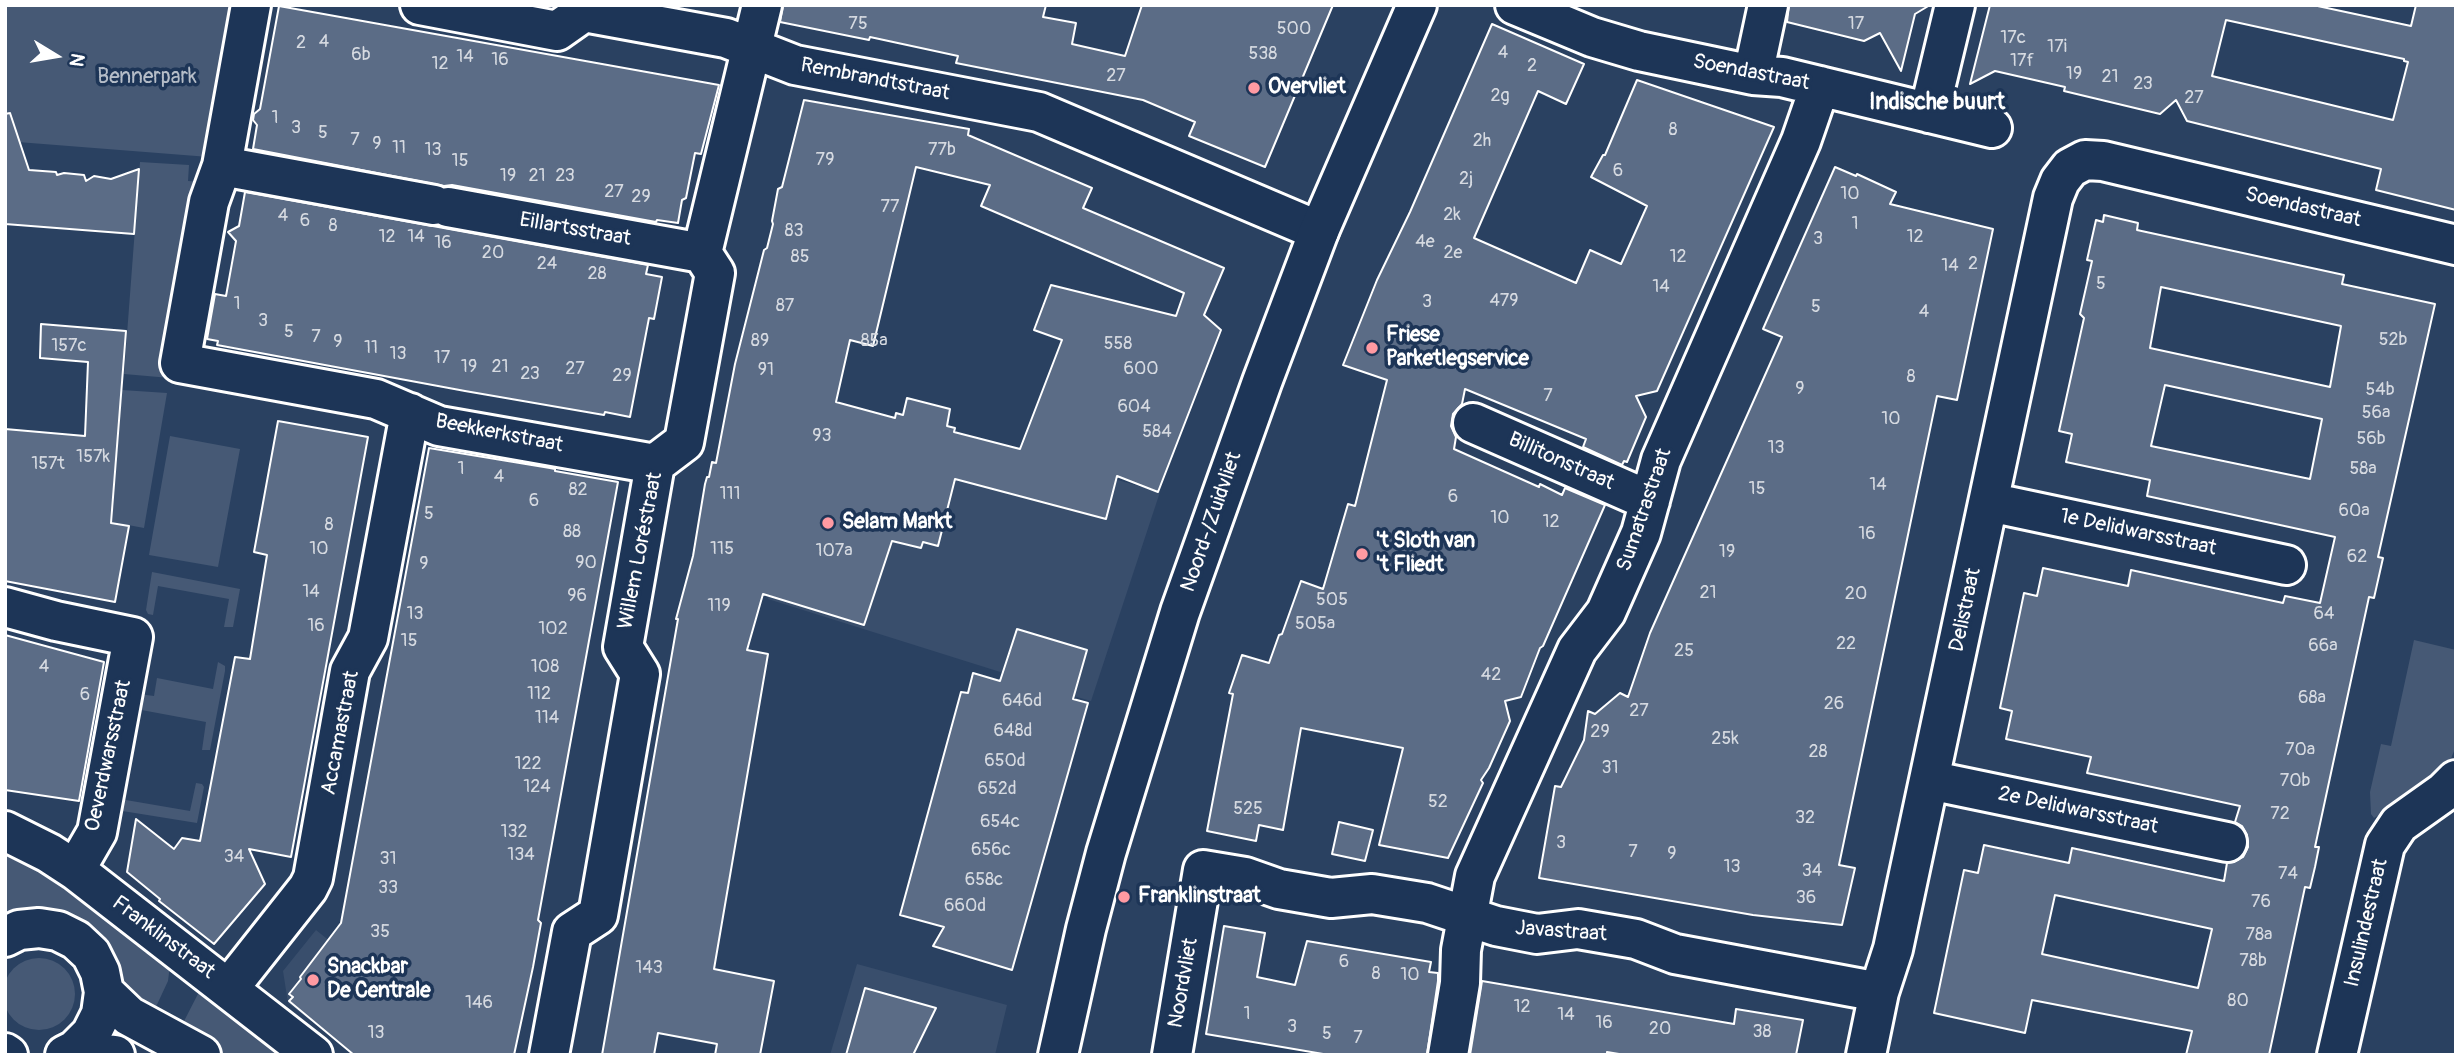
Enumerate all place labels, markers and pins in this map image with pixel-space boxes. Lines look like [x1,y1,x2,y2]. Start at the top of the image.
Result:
place label: Overvliet [1268,75,1346,101]
marker: Overvliet [1246,80,1262,96]
place label: Friese Parketlegservice [1386,323,1529,373]
marker: Friese Parketlegservice [1364,340,1380,356]
place label: Selam Markt [842,510,952,536]
marker: Selam Markt [820,515,836,531]
place label: 't Sloth van 't Fliedt [1376,529,1475,579]
marker: 't Sloth van 't Fliedt [1354,546,1370,562]
place label: Franklinstraat [1138,884,1261,910]
marker: Franklinstraat [1116,889,1132,905]
place label: Snackbar De Centrale [327,955,431,1005]
marker: Snackbar De Centrale [305,972,321,988]

